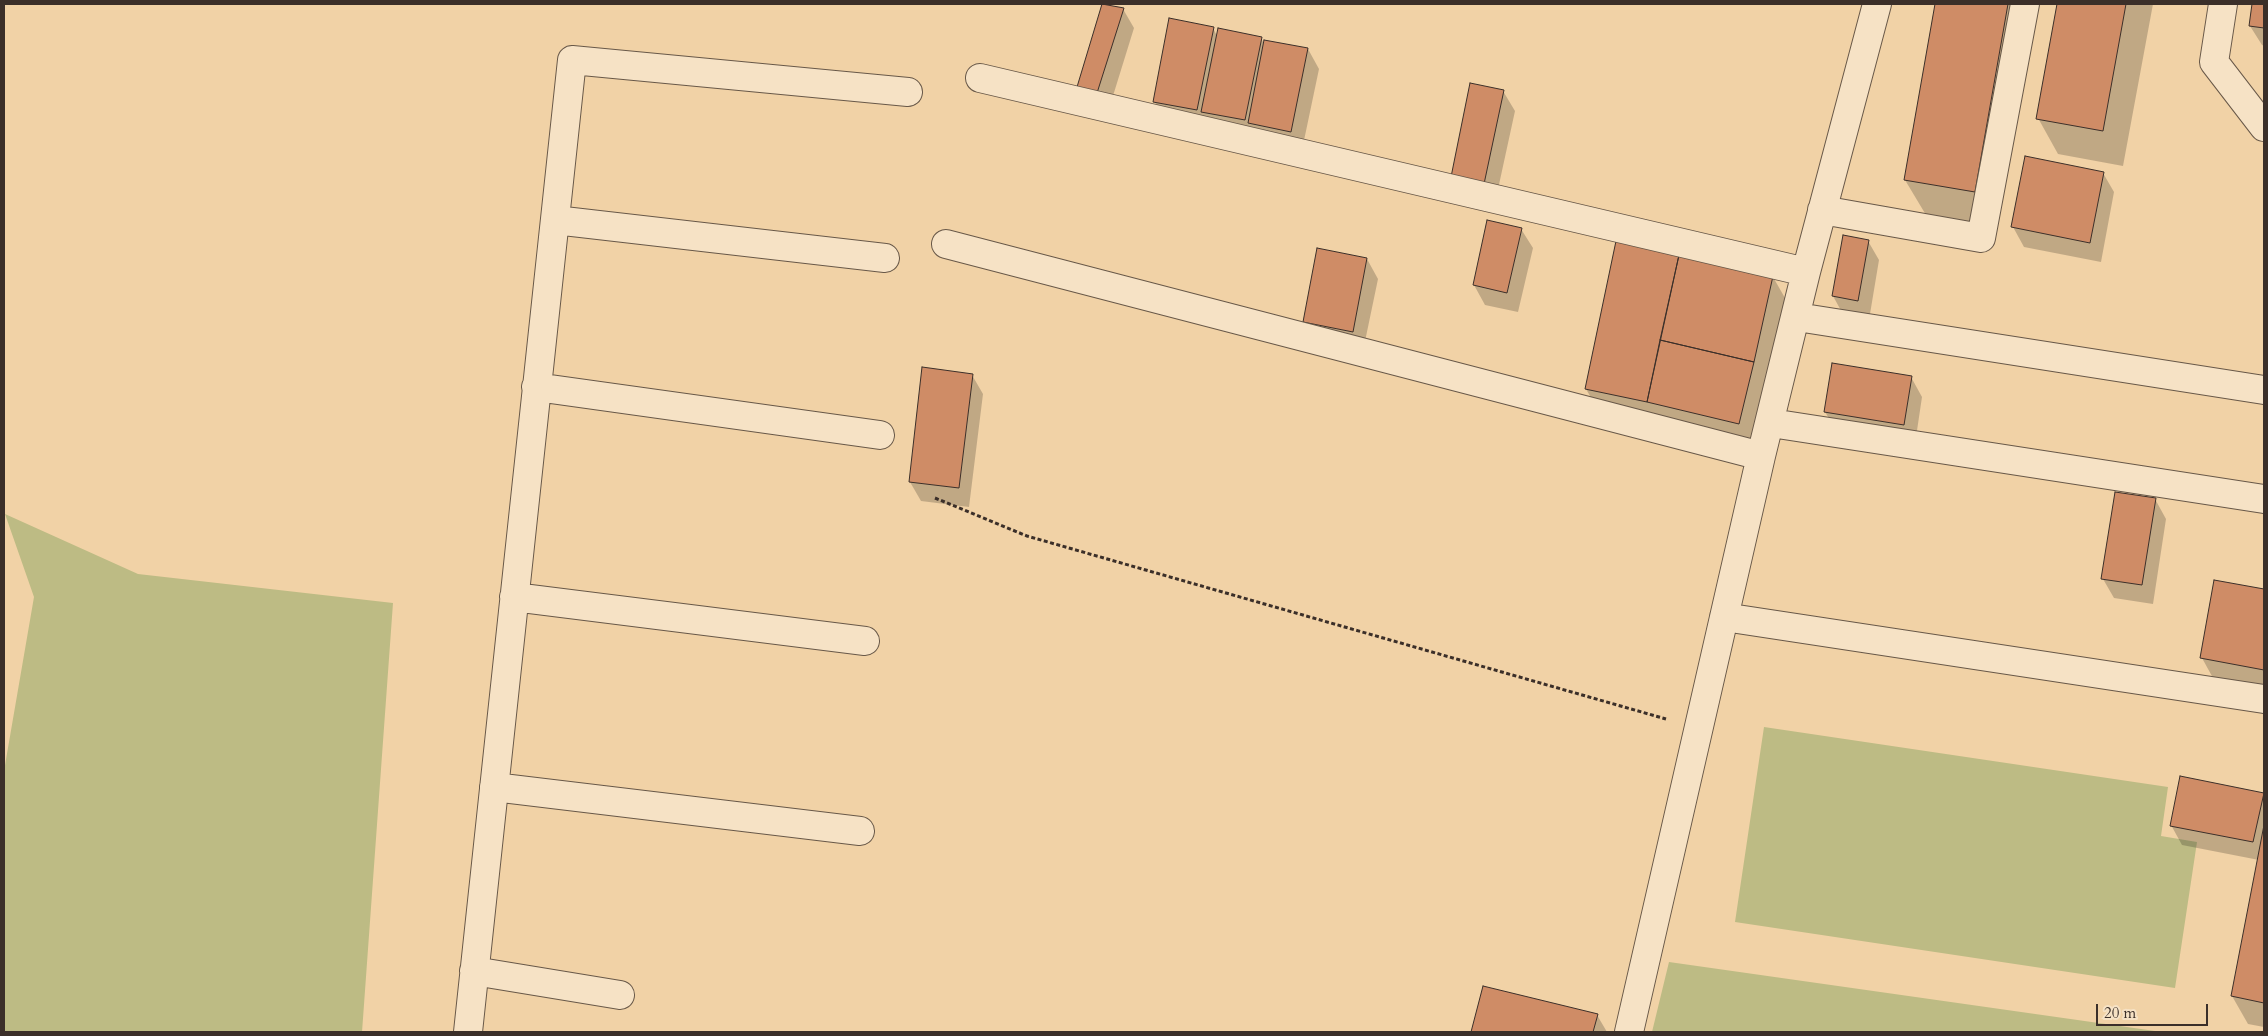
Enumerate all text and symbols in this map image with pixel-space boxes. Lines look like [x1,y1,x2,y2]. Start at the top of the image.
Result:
scale bar [2098,994,2210,1026]
text: 20 m [2104,1003,2136,1023]

